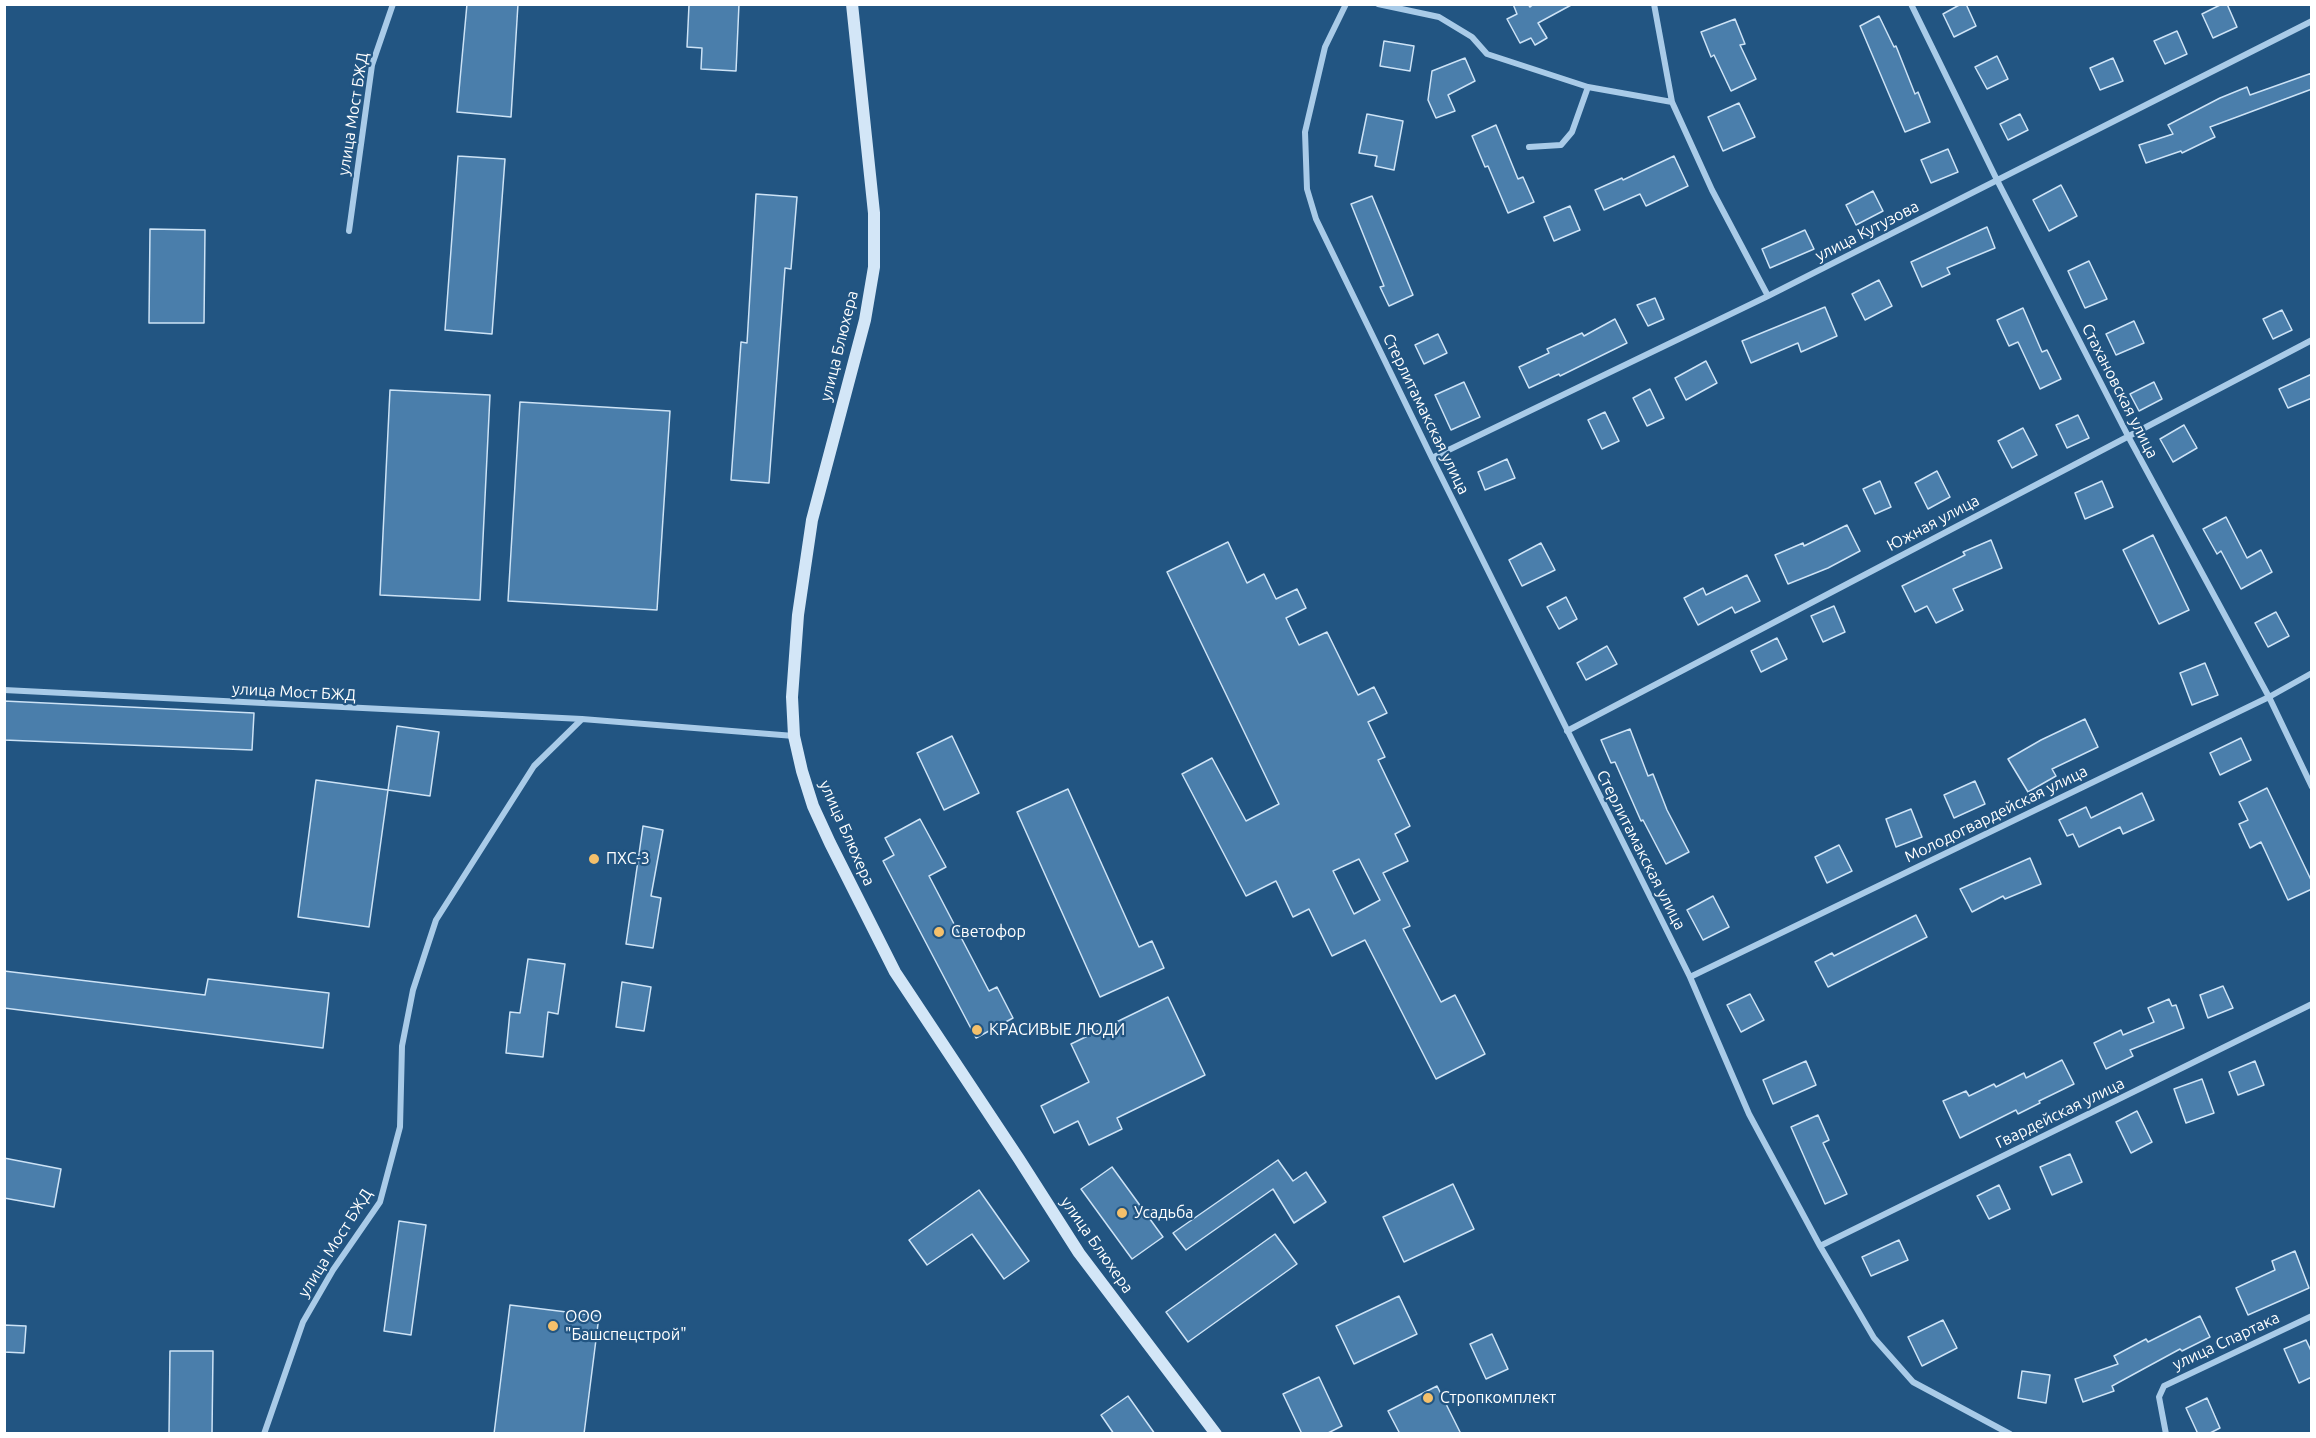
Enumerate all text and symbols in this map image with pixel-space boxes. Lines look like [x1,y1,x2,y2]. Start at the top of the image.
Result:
street label: улица Мост БЖД [334,51,372,177]
street label: улица Кутузова [1812,197,1922,265]
street label: улица Блюхера [816,289,862,403]
street label: Стахановская улица [2078,320,2162,462]
street label: Стерлитамакская улица [1379,330,1473,498]
street label: Южная улица [1884,491,1982,555]
street label: улица Мост БЖД [232,679,356,705]
street label: Молодогвардейская улица [1901,761,2091,867]
street label: Стерлитамакская улица [1592,767,1690,933]
street label: улица Блюхера [815,777,879,889]
place label: ПХС-3 [606,849,650,869]
marker: ПХС-3 [587,852,601,866]
place label: Светофор [951,922,1026,942]
marker: Светофор [932,925,946,939]
place label: КРАСИВЫЕ ЛЮДИ [989,1020,1125,1040]
marker: КРАСИВЫЕ ЛЮДИ [970,1023,984,1037]
street label: Гвардейская улица [1993,1074,2127,1152]
street label: улица Мост БЖД [294,1185,376,1301]
street label: улица Блюхера [1057,1193,1137,1297]
place label: Усадьба [1134,1203,1193,1223]
marker: Усадьба [1115,1206,1129,1220]
place label: ООО "Башспецстрой" [565,1307,687,1345]
street label: улица Спартака [2169,1308,2283,1374]
marker: ООО "Башспецстрой" [546,1319,560,1333]
place label: Стропкомплект [1440,1388,1556,1408]
marker: Стропкомплект [1421,1391,1435,1405]

